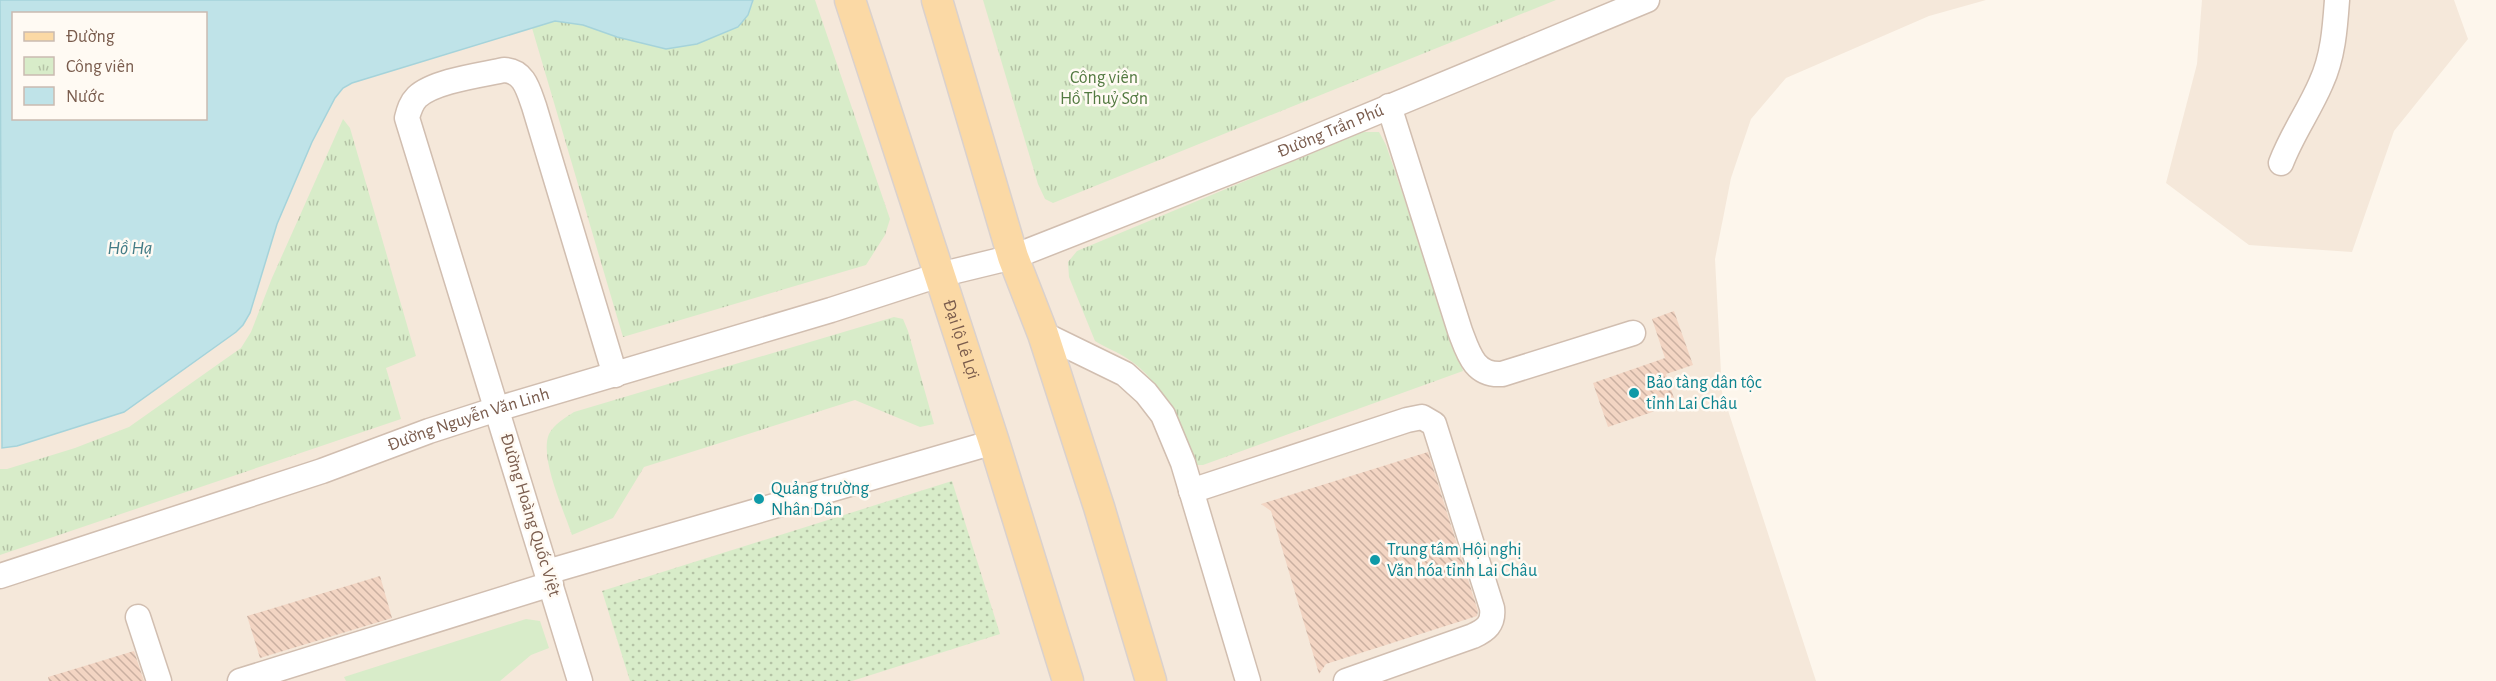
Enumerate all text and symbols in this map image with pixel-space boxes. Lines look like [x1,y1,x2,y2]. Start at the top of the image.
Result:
legend [12,12,207,120]
text: Đường [66,28,115,46]
text: Công viên [66,58,134,76]
park label: Công viên Hồ Thuỷ Sơn [1060,69,1148,108]
text: Nước [66,88,104,106]
street label: Đường Trần Phú [1275,101,1386,161]
water label: Hồ Hạ [107,238,153,258]
street label: Đại lộ Lê Lợi [939,297,982,382]
place label: Bảo tàng dân tộc tỉnh Lai Châu [1646,374,1762,413]
street label: Đường Nguyễn Văn Linh [385,385,552,455]
marker: Bảo tàng dân tộc tỉnh Lai Châu [1627,386,1641,400]
street label: Đường Hoàng Quốc Việt [497,431,564,599]
place label: Quảng trường Nhân Dân [771,480,869,519]
marker: Quảng trường Nhân Dân [752,492,766,506]
place label: Trung tâm Hội nghị Văn hóa tỉnh Lai Châu [1387,541,1537,580]
marker: Trung tâm Hội nghị Văn hóa tỉnh Lai Châu [1368,553,1382,567]

